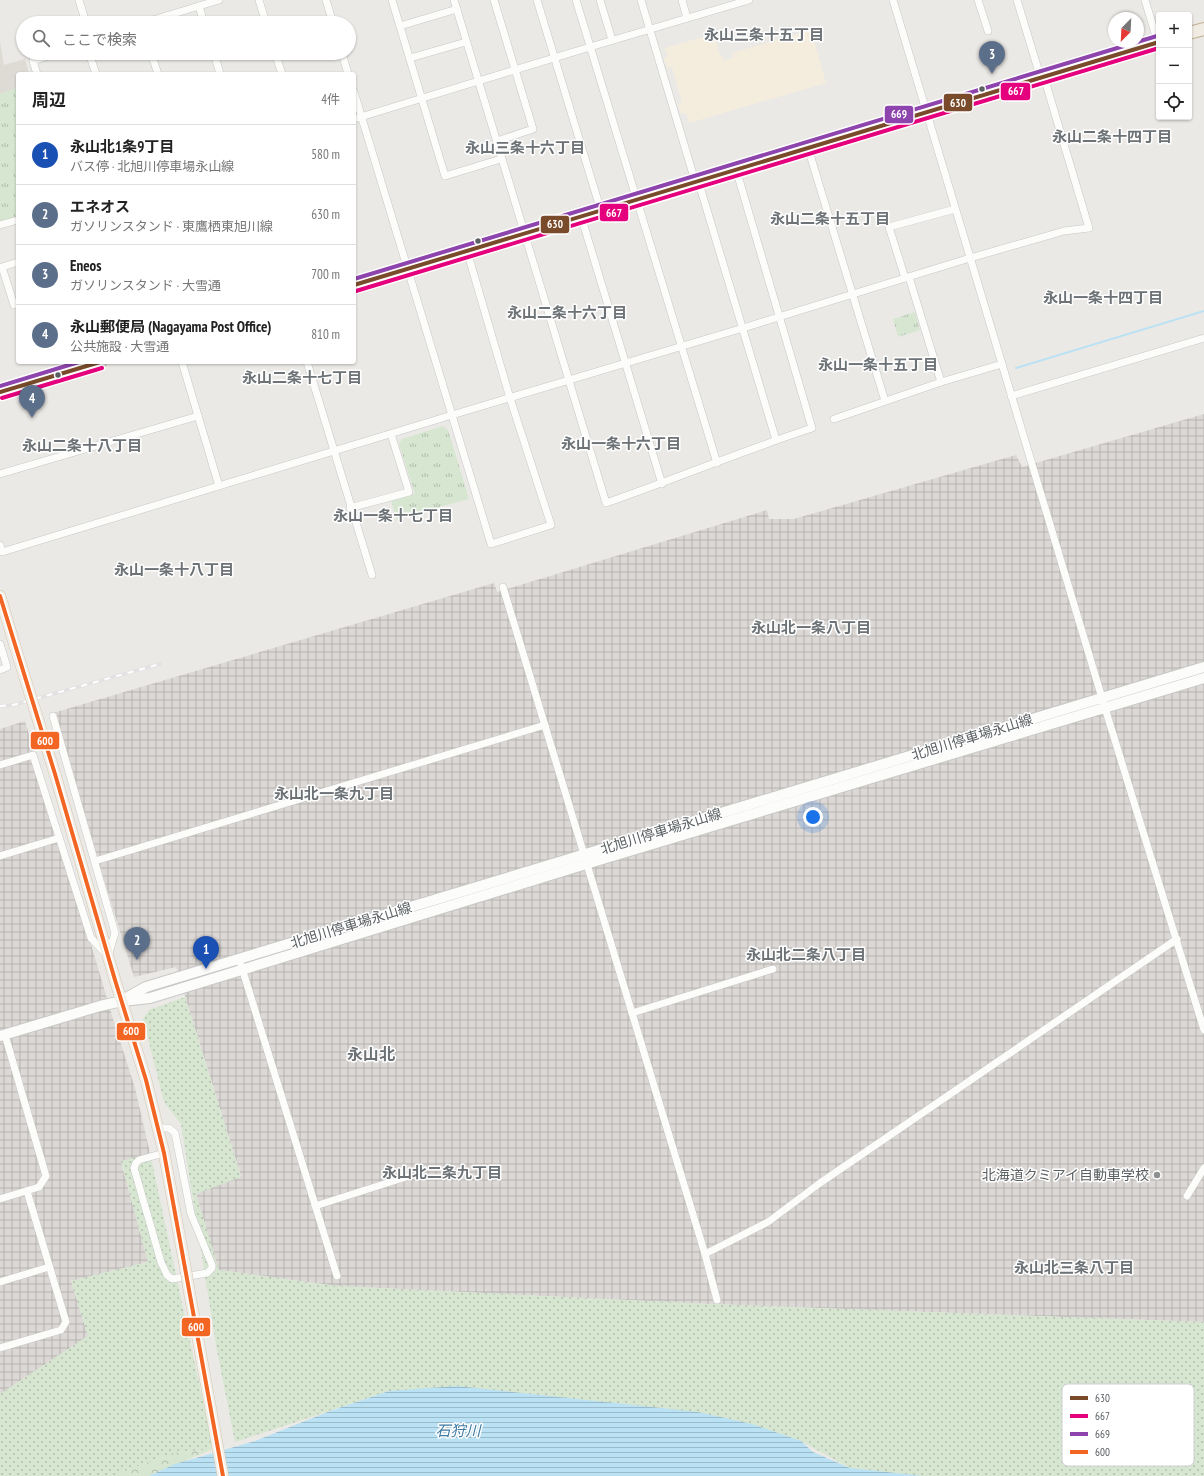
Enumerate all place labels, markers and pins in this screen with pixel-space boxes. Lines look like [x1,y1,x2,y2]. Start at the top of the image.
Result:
pin: 3 [979,41,1005,74]
unlabelled marker [977,84,987,94]
unlabelled marker [473,236,483,246]
unlabelled marker [53,370,63,380]
pin: 4 [19,385,45,418]
pin: 2 [124,927,150,960]
pin: 1 [193,936,219,969]
place label: 北海道クミアイ自動車学校 [982,1166,1149,1184]
marker: 北海道クミアイ自動車学校 [1152,1170,1162,1180]

